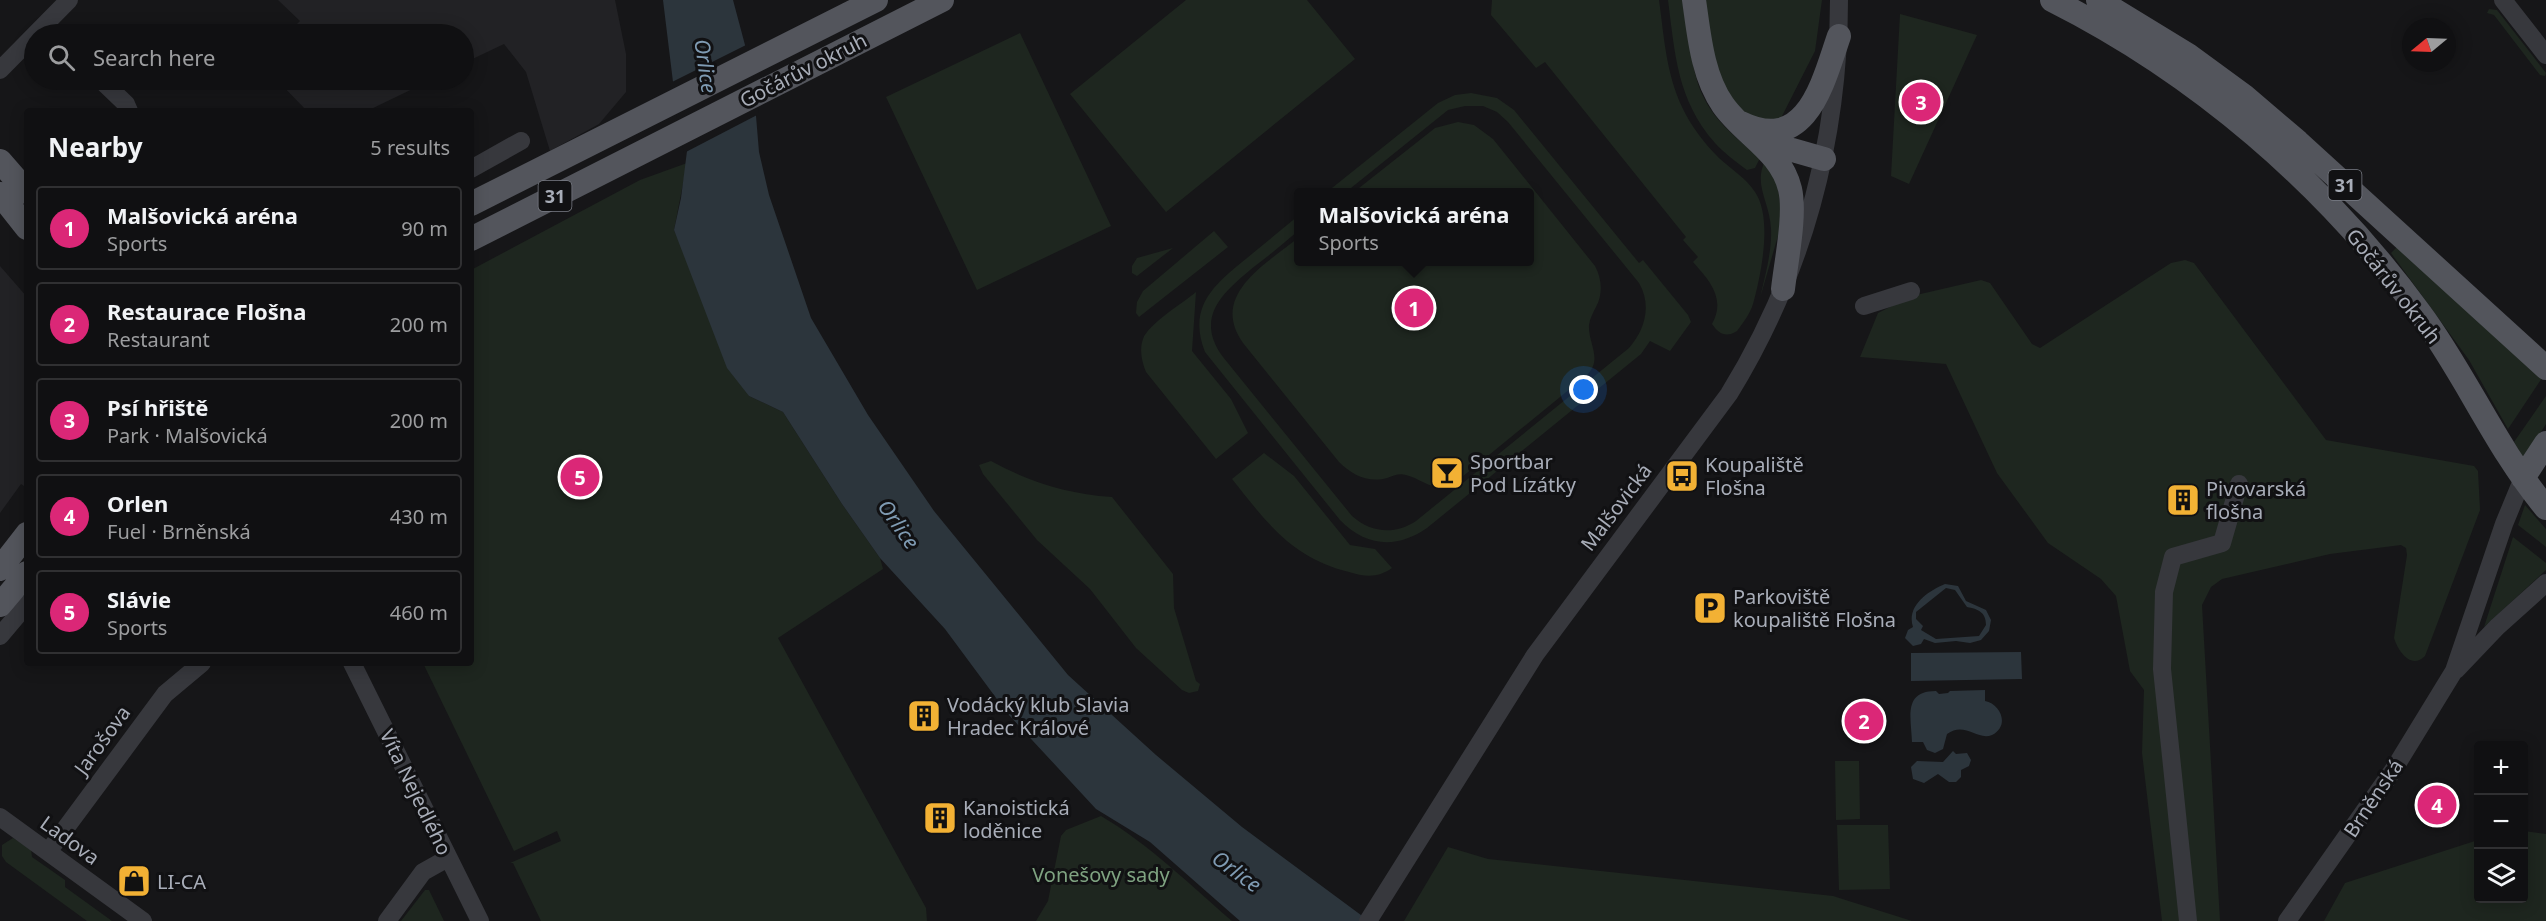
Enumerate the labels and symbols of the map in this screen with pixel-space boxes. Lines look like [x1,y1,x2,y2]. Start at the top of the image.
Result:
north arrow [2402,18,2456,72]
street label: Gočárův okruh [735,26,871,114]
water label: Orlice [688,37,724,95]
pin: 3 [1902,80,1940,124]
road number: 31 [2328,170,2362,200]
road number: 31 [538,181,572,211]
street label: Gočárův okruh [2341,223,2447,349]
pin: 1 [1394,286,1434,330]
your location [1569,375,1598,404]
place label: Sportbar Pod Lízátky [1470,448,1577,498]
place label: Koupaliště Flošna [1705,451,1804,501]
pin: 5 [560,454,600,500]
bar icon: Sportbar Pod Lízátky [1429,455,1465,491]
street label: Malšovická [1574,458,1658,556]
bus stop icon: Koupaliště Flošna [1664,458,1700,494]
place label: Pivovarská flošna [2206,475,2306,525]
building icon: Pivovarská flošna [2165,482,2201,518]
water label: Orlice [872,494,926,554]
place label: Parkoviště koupaliště Flošna [1733,583,1896,633]
parking icon: Parkoviště koupaliště Flošna [1692,590,1728,626]
place label: Vodácký klub Slavia Hradec Králové [947,691,1130,741]
building icon: Vodácký klub Slavia Hradec Králové [906,698,942,734]
pin: 2 [1844,698,1884,744]
street label: Jarošova [67,700,136,782]
street label: Víta Nejedlého [374,725,458,859]
street label: Brněnská [2337,754,2409,842]
pin: 4 [2418,782,2456,828]
place label: Kanoistická loděnice [963,794,1070,844]
building icon: Kanoistická loděnice [922,800,958,836]
street label: Ladova [35,809,105,871]
water label: Orlice [1207,844,1267,898]
park label: Vonešovy sady [1032,861,1171,888]
shop icon: LI-CA [116,863,152,899]
place label: LI-CA [157,868,206,895]

